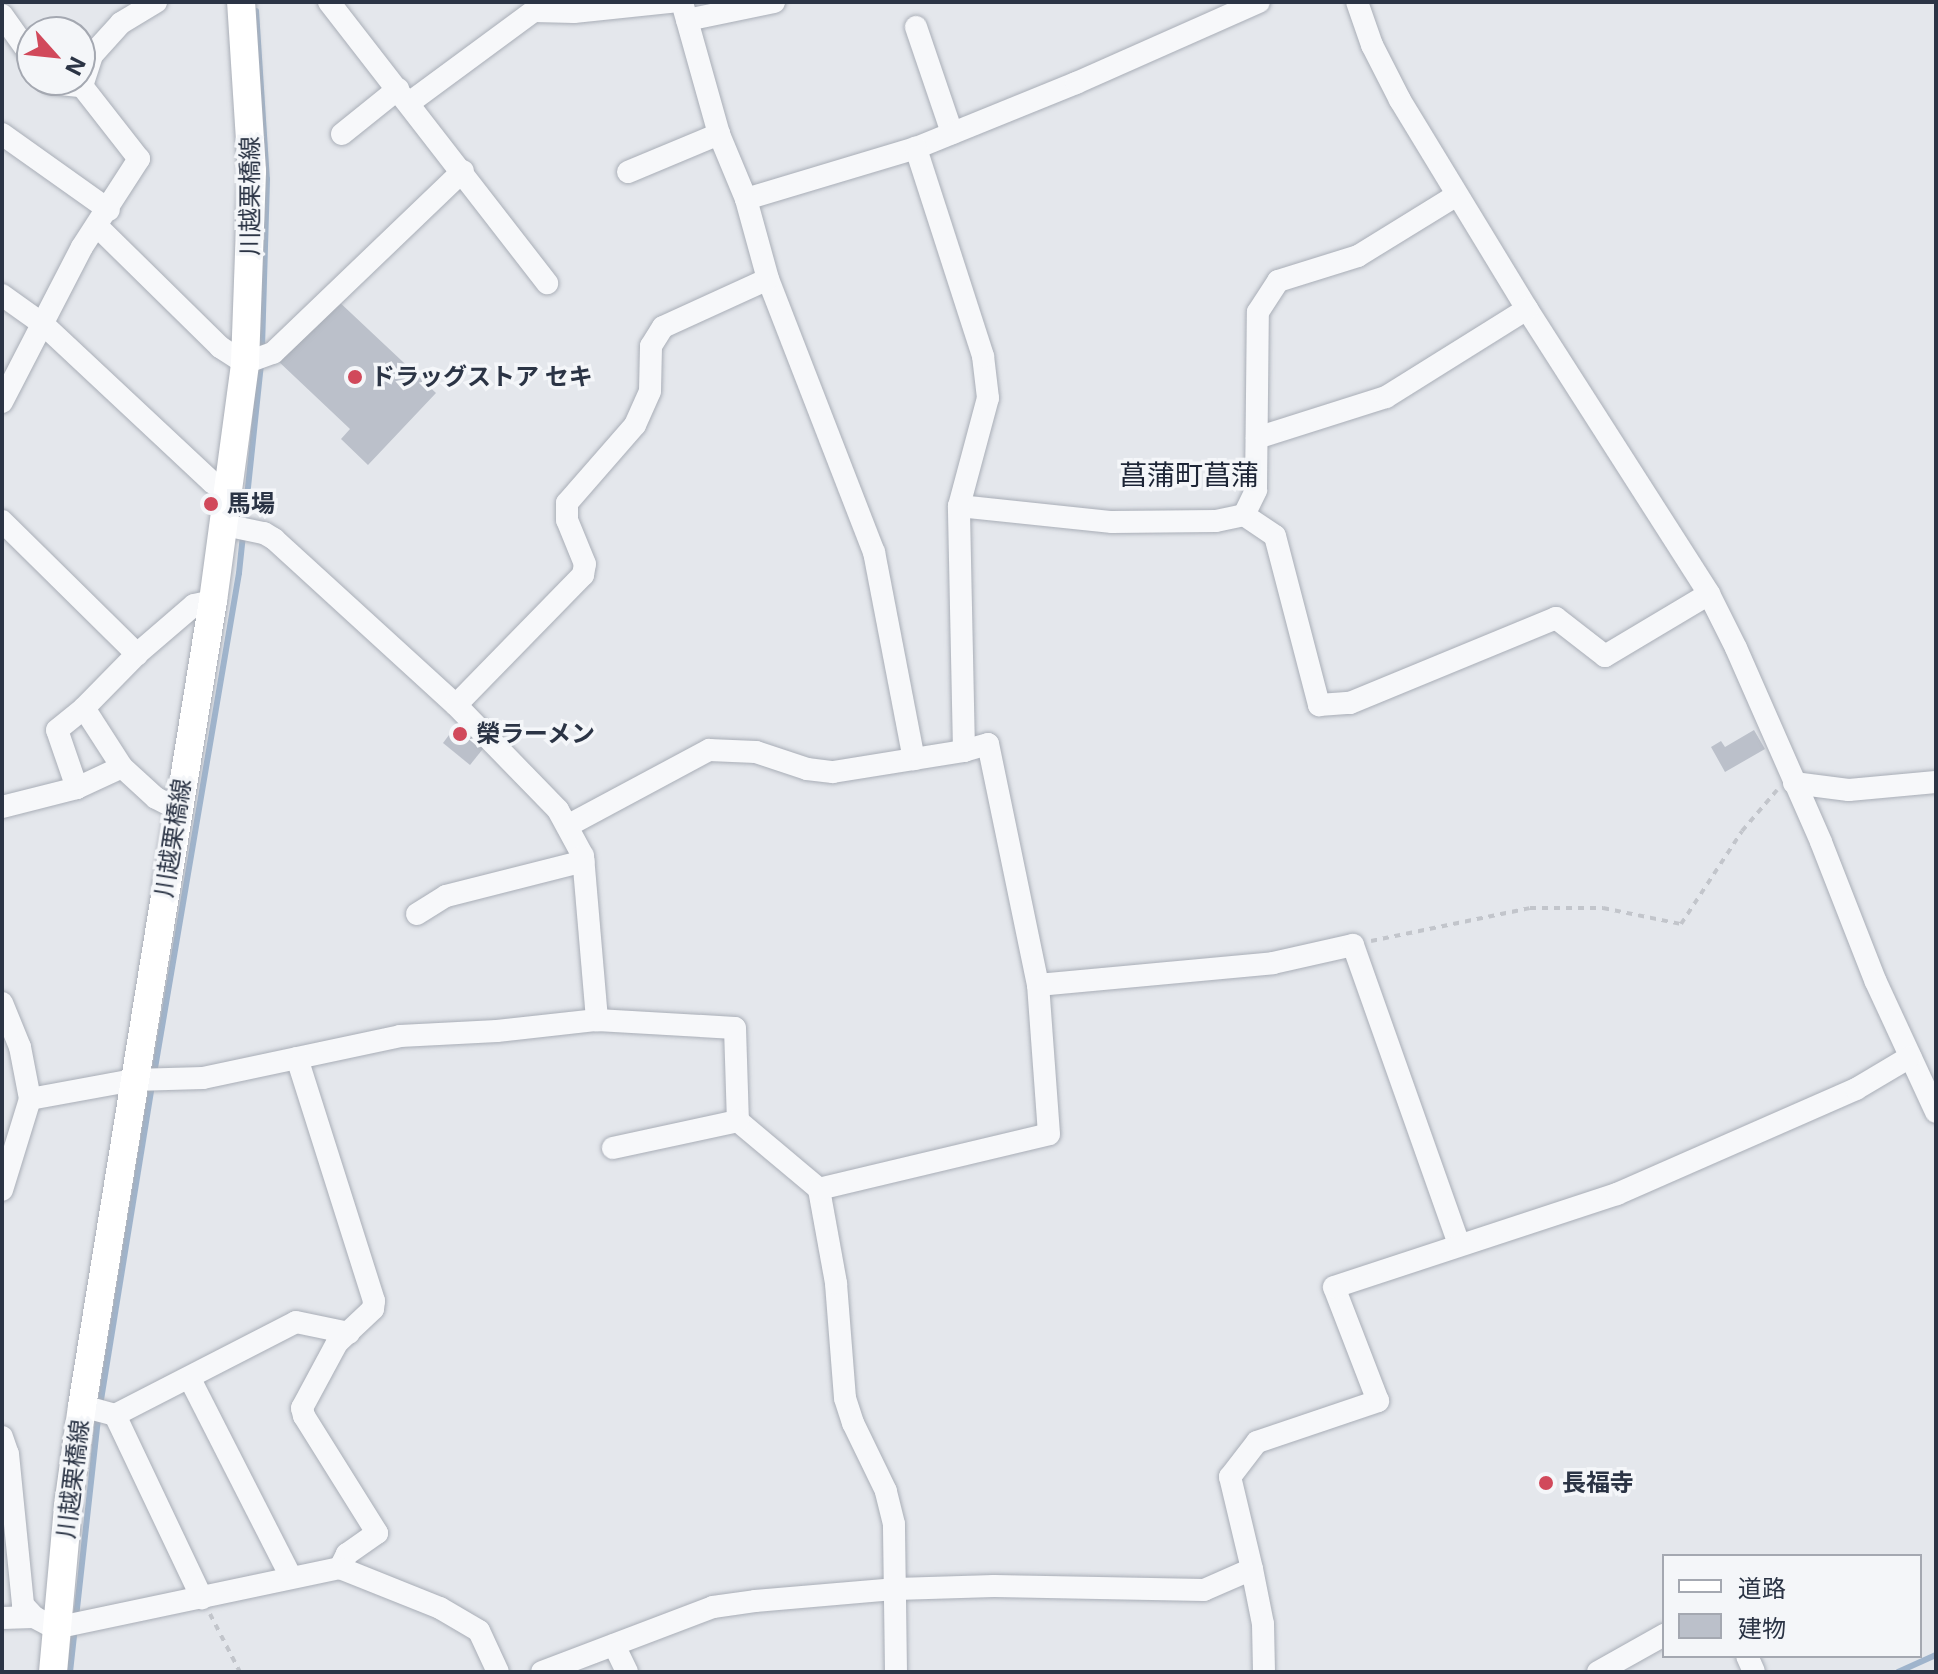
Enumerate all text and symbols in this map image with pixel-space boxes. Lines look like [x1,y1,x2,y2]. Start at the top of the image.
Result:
north arrow [16,16,96,96]
text: N [60,53,91,79]
street label: 川越栗橋線 [236,136,264,256]
place label: ドラッグストア セキ [371,363,593,391]
marker: ドラッグストア セキ [346,368,364,386]
district label: 菖蒲町菖蒲 [1119,458,1259,492]
place label: 馬場 [227,490,275,518]
marker: 馬場 [202,495,220,513]
place label: 榮ラーメン [476,720,596,748]
marker: 榮ラーメン [451,725,469,743]
street label: 川越栗橋線 [149,776,197,900]
street label: 川越栗橋線 [51,1418,95,1540]
place label: 長福寺 [1562,1469,1634,1497]
marker: 長福寺 [1537,1474,1555,1492]
legend [1662,1554,1922,1658]
text: 道路 [1738,1574,1786,1603]
text: 建物 [1738,1614,1786,1643]

